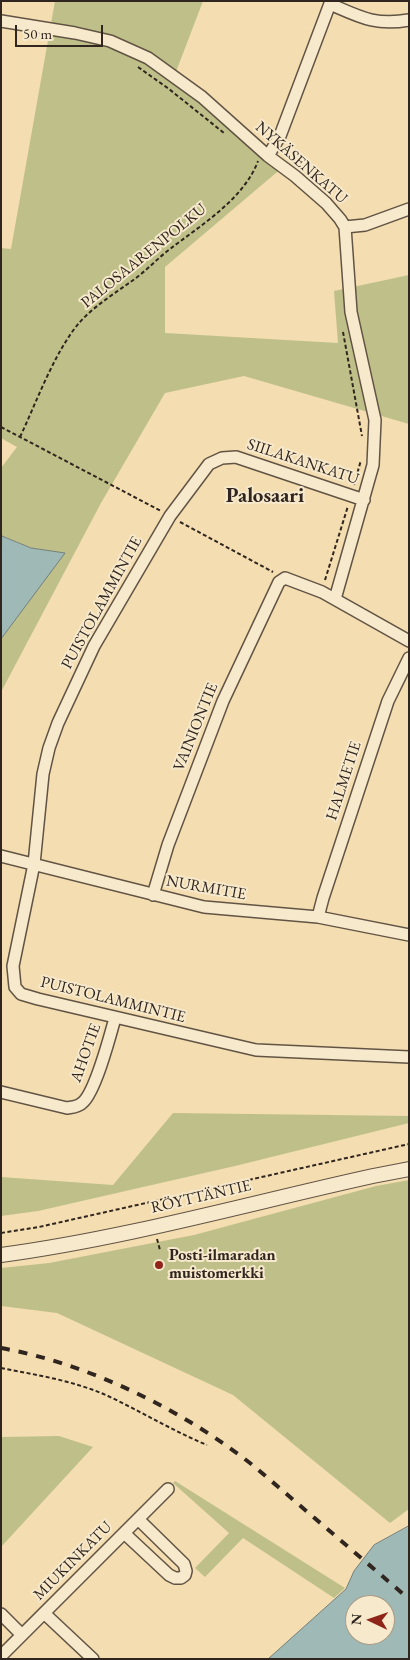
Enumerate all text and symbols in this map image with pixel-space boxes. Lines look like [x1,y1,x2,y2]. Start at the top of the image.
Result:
scale bar [18,15,105,47]
text: 50 m [23,24,52,43]
street label: NYKÄSENKATU [251,118,351,208]
street label: PALOSAARENPOLKU [77,200,211,312]
street label: SIILAKANKATU [245,435,361,489]
district label: Palosaari [226,483,304,509]
street label: PUISTOLAMMINTIE [58,533,146,673]
street label: VAINIONTIE [170,680,222,774]
street label: HALMETIE [322,739,366,823]
street label: NURMITIE [164,872,248,904]
street label: PUISTOLAMMINTIE [39,973,187,1027]
street label: AHOTIE [67,1021,105,1085]
street label: RÖYTTÄNTIE [149,1176,253,1218]
place label: Posti-ilmaradan muistomerkki [169,1246,276,1284]
marker: Posti-ilmaradan muistomerkki [153,1259,165,1271]
street label: MIUKINKATU [30,1518,116,1604]
north arrow [345,1595,395,1645]
text: N [347,1613,365,1625]

